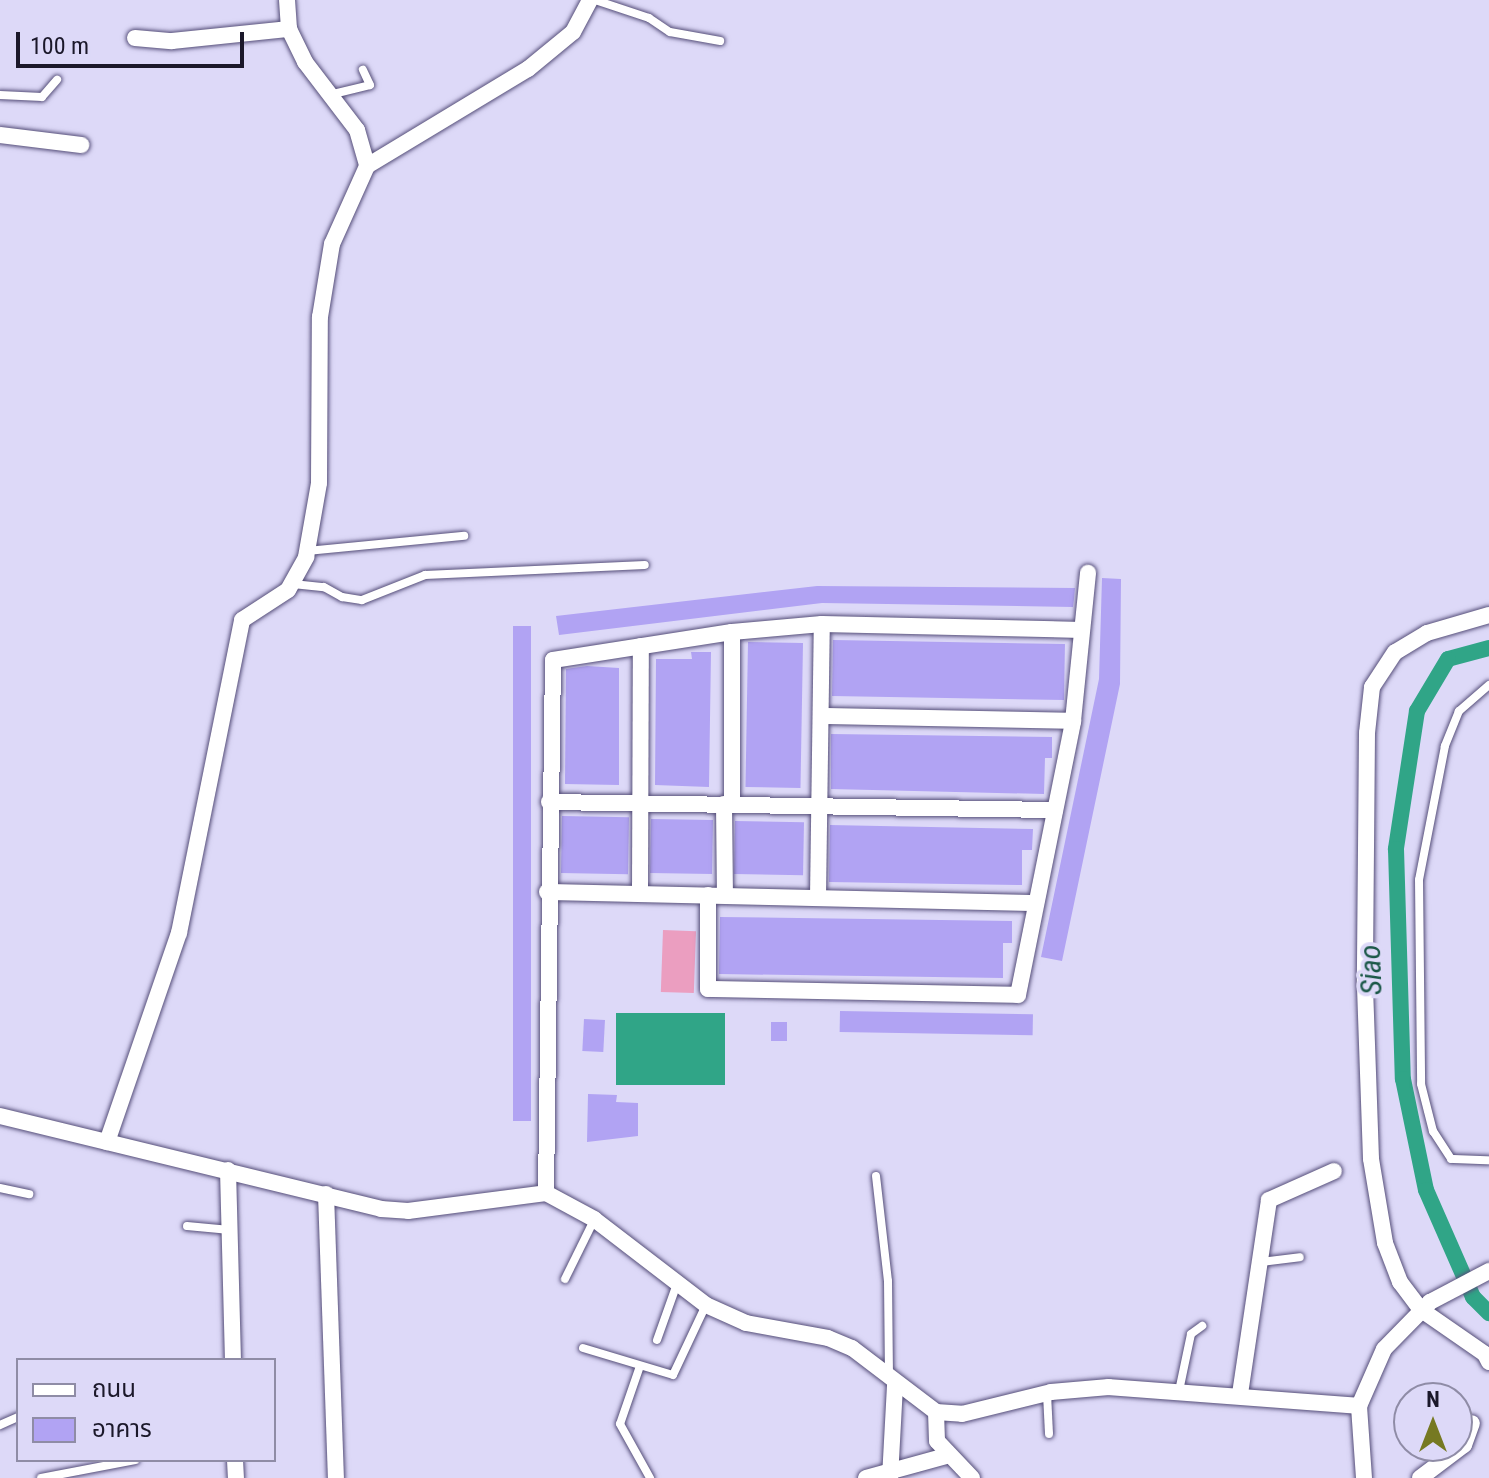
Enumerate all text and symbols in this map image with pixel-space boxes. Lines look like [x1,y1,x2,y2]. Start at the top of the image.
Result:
scale bar [20,16,248,66]
text: 100 m [30,32,89,60]
water label: Siao [1352,944,1390,996]
legend [16,1358,276,1462]
text: ถนน [92,1375,136,1403]
north arrow [1393,1382,1473,1462]
text: N [1426,1387,1440,1412]
text: อาคาร [92,1415,152,1443]

